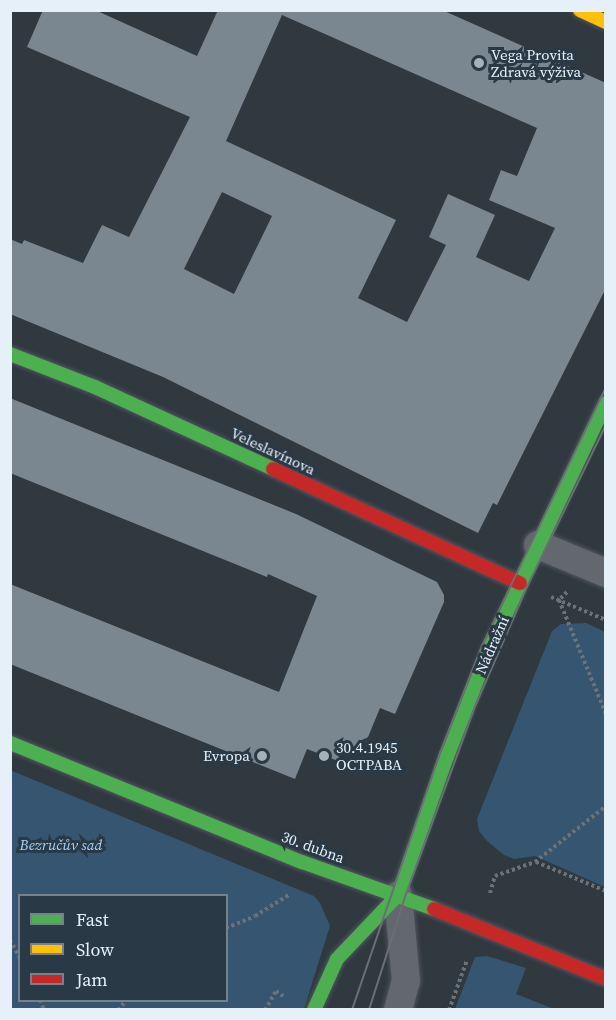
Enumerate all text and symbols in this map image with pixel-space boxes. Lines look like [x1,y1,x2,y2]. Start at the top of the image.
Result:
place label: Vega Provita Zdravá výživa [491,45,581,80]
marker: Vega Provita Zdravá výživa [472,56,486,70]
street label: Veleslavínova [228,424,318,478]
street label: Nádražní [471,613,513,677]
place label: 30.4.1945 ОСТРАВА [336,738,402,773]
place label: Evropa [203,747,250,765]
marker: Evropa [255,749,269,763]
marker: 30.4.1945 ОСТРАВА [317,749,331,763]
street label: 30. dubna [279,827,347,867]
park label: Bezručův sad [20,836,102,854]
legend [18,894,228,1002]
text: Fast [76,907,109,932]
text: Slow [76,937,114,962]
text: Jam [76,967,108,992]

